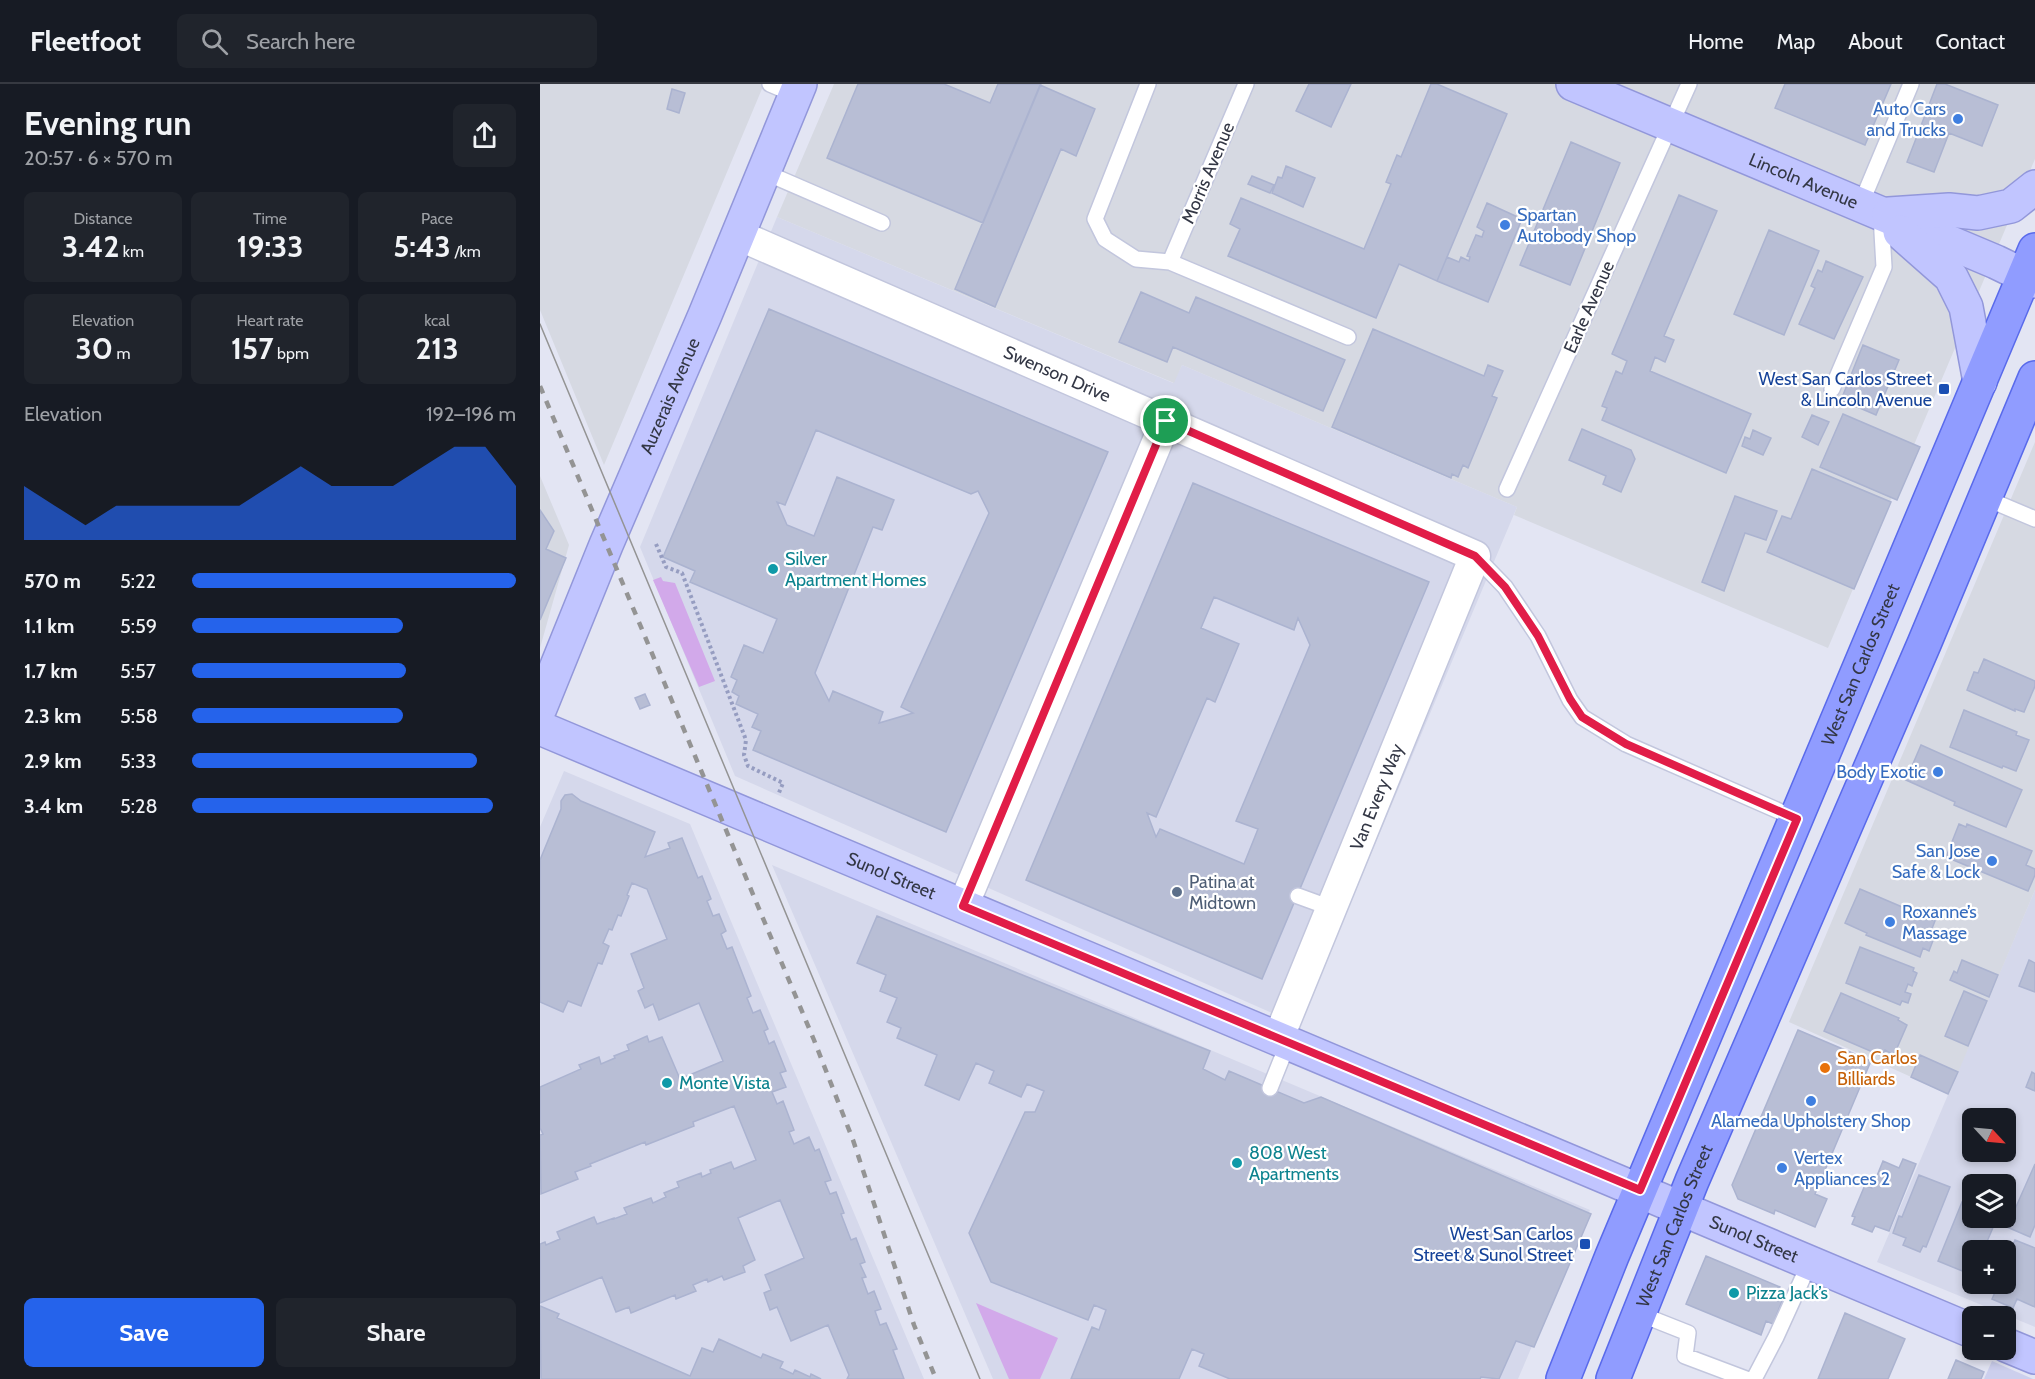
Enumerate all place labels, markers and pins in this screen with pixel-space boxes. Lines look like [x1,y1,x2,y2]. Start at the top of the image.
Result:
place label: Auto Cars and Trucks [1866,98,1946,141]
marker: Auto Cars and Trucks [1951,112,1965,126]
place label: Spartan Autobody Shop [1517,204,1636,247]
marker: Spartan Autobody Shop [1498,218,1512,232]
place label: West San Carlos Street & Lincoln Avenue [1758,368,1932,411]
marker: West San Carlos Street & Lincoln Avenue [1937,382,1951,396]
pin [1140,395,1191,446]
place label: Silver Apartment Homes [785,548,926,591]
marker: Silver Apartment Homes [766,562,780,576]
place label: Body Exotic [1836,761,1926,783]
marker: Body Exotic [1931,765,1945,779]
place label: San Jose Safe & Lock [1892,840,1981,883]
marker: San Jose Safe & Lock [1985,854,1999,868]
place label: Patina at Midtown [1189,871,1256,914]
marker: Patina at Midtown [1170,885,1184,899]
place label: Roxanne’s Massage [1902,901,1977,944]
marker: Roxanne’s Massage [1883,915,1897,929]
place label: San Carlos Billiards [1837,1047,1917,1090]
marker: San Carlos Billiards [1818,1061,1832,1075]
place label: Monte Vista [679,1072,771,1094]
marker: Monte Vista [660,1076,674,1090]
marker: Alameda Upholstery Shop [1804,1094,1818,1108]
place label: Alameda Upholstery Shop [1711,1110,1911,1132]
place label: 808 West Apartments [1249,1142,1339,1185]
place label: Vertex Appliances 2 [1794,1147,1890,1190]
marker: 808 West Apartments [1230,1156,1244,1170]
marker: Vertex Appliances 2 [1775,1161,1789,1175]
place label: West San Carlos Street & Sunol Street [1413,1223,1573,1266]
marker: West San Carlos Street & Sunol Street [1578,1237,1592,1251]
place label: Pizza Jack’s [1746,1282,1828,1304]
marker: Pizza Jack’s [1727,1286,1741,1300]

